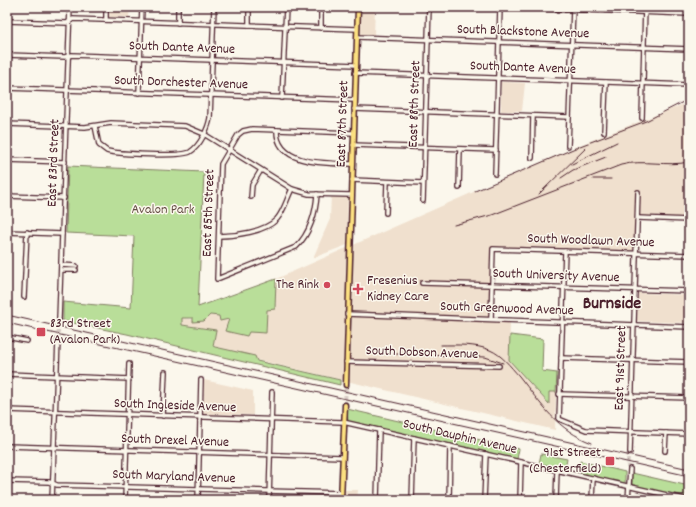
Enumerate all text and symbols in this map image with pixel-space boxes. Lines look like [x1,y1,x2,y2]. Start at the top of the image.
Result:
street label: South Blackstone Avenue [456,20,590,44]
street label: South Dante Avenue [129,36,235,60]
street label: South Dante Avenue [470,56,576,80]
street label: East 88th Street [403,60,427,148]
street label: South Dorchester Avenue [114,71,248,95]
street label: East 87th Street [331,80,355,168]
street label: East 83rd Street [42,119,66,207]
street label: East 85th Street [197,169,221,257]
park label: Avalon Park [131,200,195,220]
street label: South Woodlawn Avenue [527,229,655,253]
street label: South University Avenue [492,264,620,288]
place label: Fresenius Kidney Care [367,271,429,307]
place label: The Rink [276,275,319,295]
marker: The Rink [322,280,332,290]
marker: Fresenius Kidney Care [352,283,364,295]
district label: Burnside [583,292,641,317]
street label: South Greenwood Avenue [440,297,574,321]
place label: 83rd Street (Avalon Park) [50,314,121,350]
street label: East 91st Street [610,325,632,411]
marker: 83rd Street (Avalon Park) [35,326,47,338]
street label: South Dobson Avenue [365,341,479,365]
street label: South Ingleside Avenue [114,394,236,418]
street label: South Dauphin Avenue [401,414,519,460]
street label: South Drexel Avenue [121,429,229,453]
place label: 91st Street (Chesterfield) [530,443,601,479]
marker: 91st Street (Chesterfield) [604,455,616,467]
street label: South Maryland Avenue [112,465,236,489]

